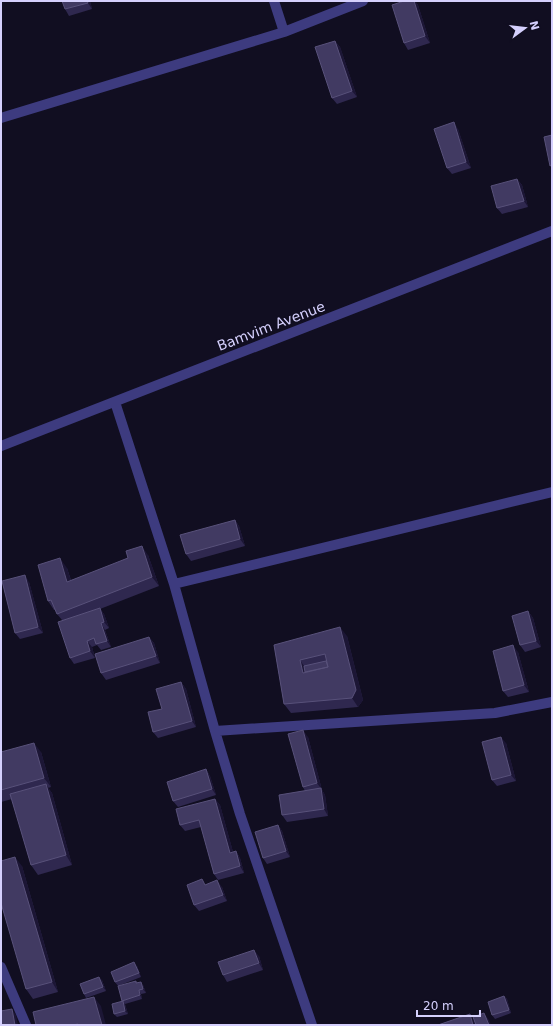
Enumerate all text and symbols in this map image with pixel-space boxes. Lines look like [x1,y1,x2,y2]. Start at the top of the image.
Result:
north arrow [505,8,545,48]
text: N [527,19,542,32]
street label: Bamvim Avenue [215,298,327,354]
scale bar [417,992,480,1018]
text: 20 m [423,999,454,1013]

